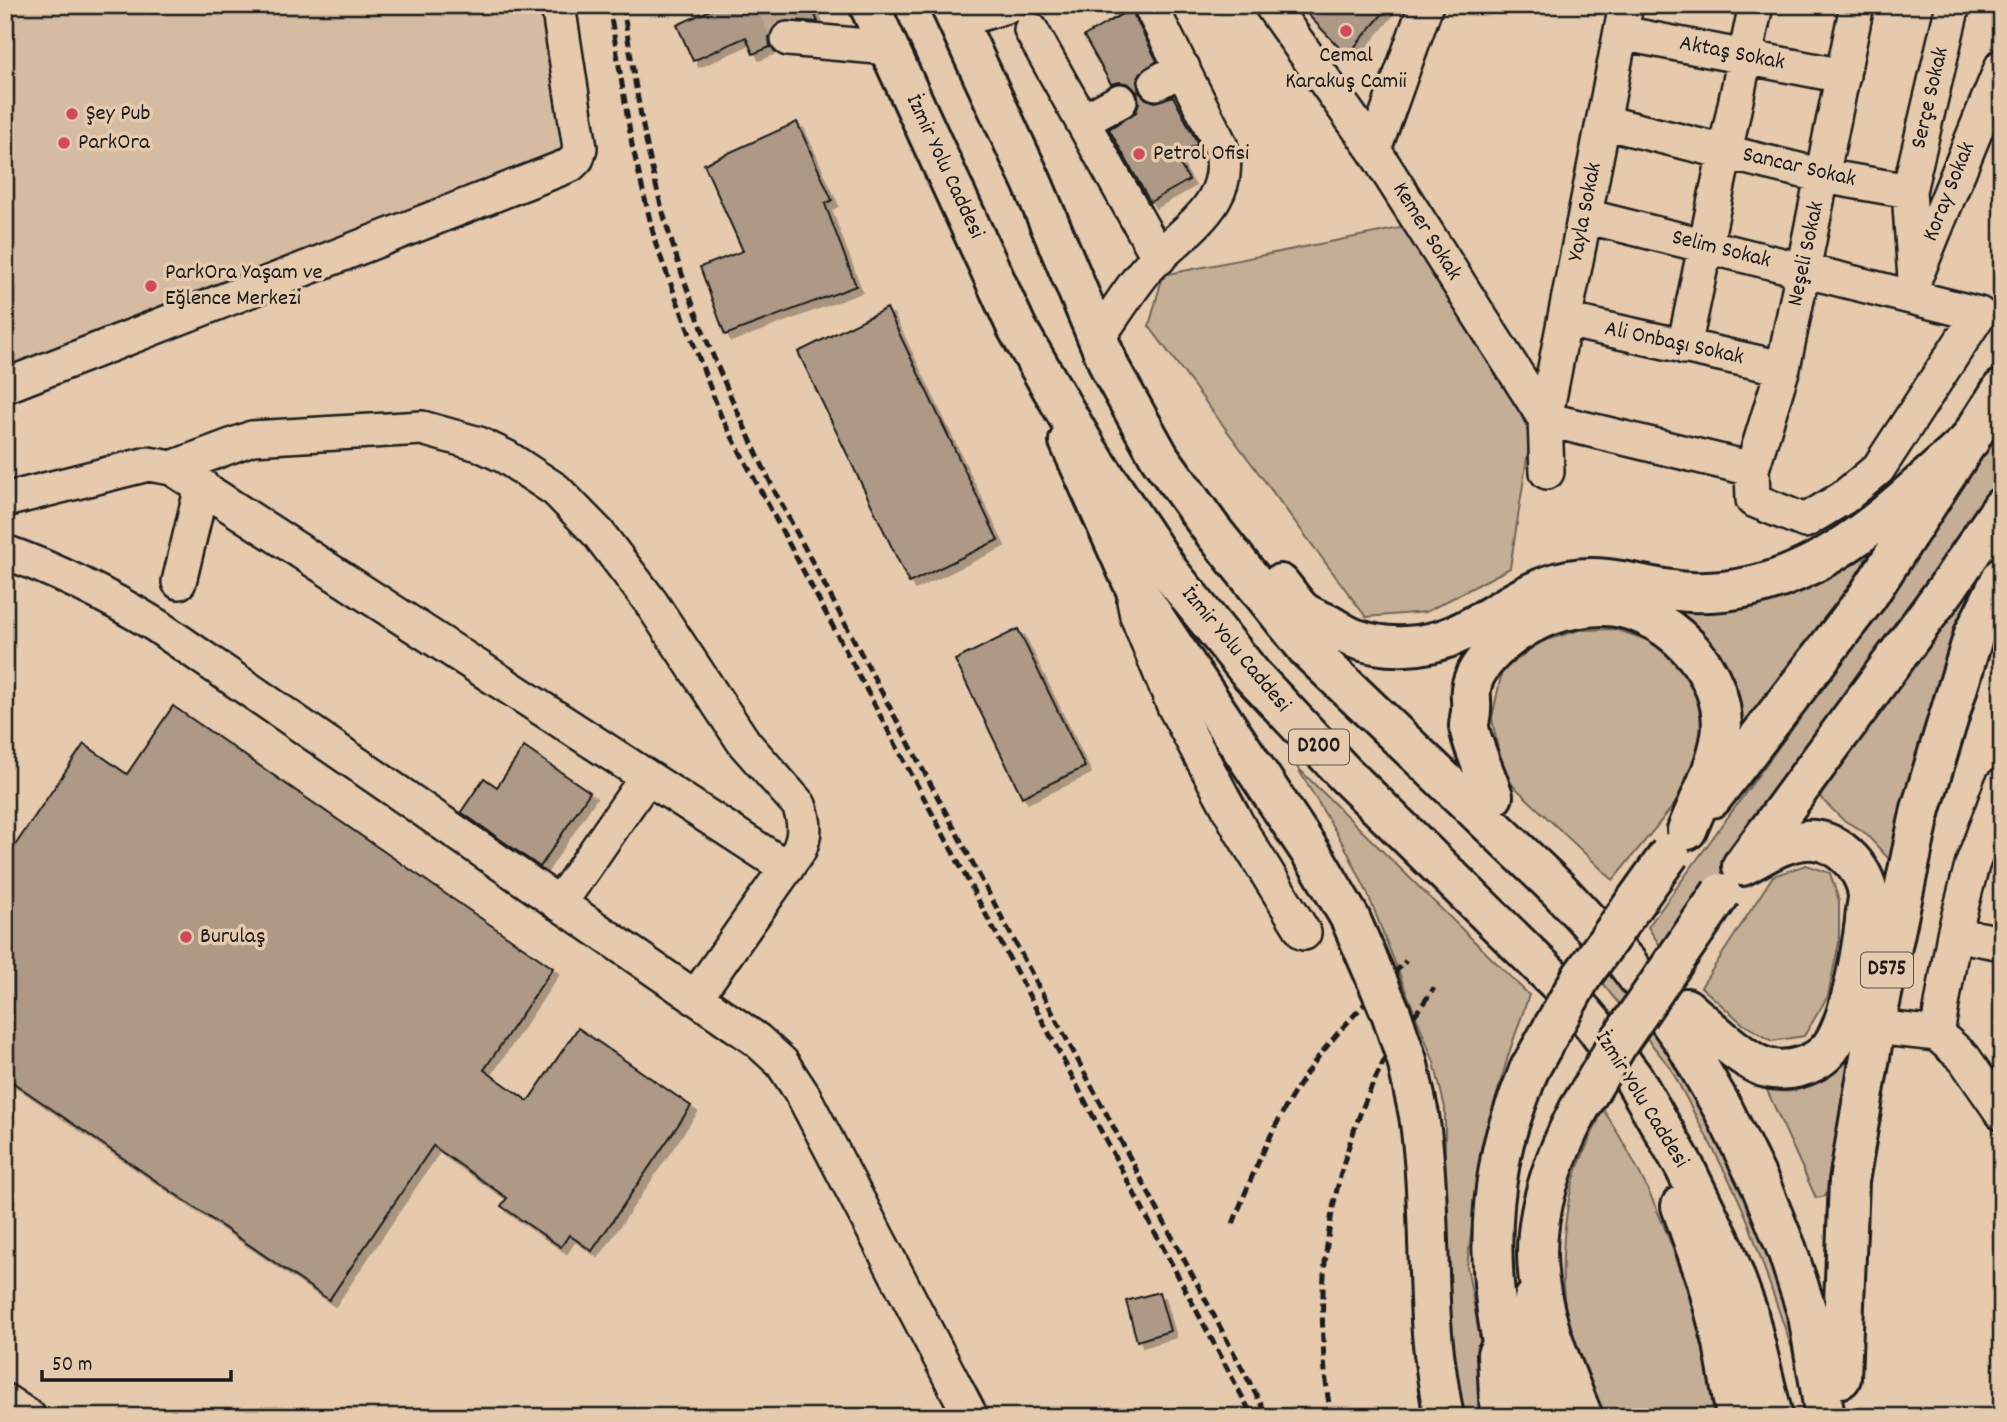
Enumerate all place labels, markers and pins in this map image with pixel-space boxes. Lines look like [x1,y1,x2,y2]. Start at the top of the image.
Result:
marker: Cemal Karakuş Camii [1338,23,1354,39]
place label: Cemal Karakuş Camii [1285,40,1407,99]
place label: Şey Pub [86,98,151,131]
marker: Şey Pub [64,106,80,122]
place label: ParkOra [78,127,151,160]
marker: ParkOra [56,135,72,151]
place label: Petrol Ofisi [1153,138,1249,171]
marker: Petrol Ofisi [1131,146,1147,162]
place label: ParkOra Yaşam ve Eğlence Merkezi [165,257,323,316]
marker: ParkOra Yaşam ve Eğlence Merkezi [143,278,159,294]
place label: Burulaş [200,921,266,954]
marker: Burulaş [178,929,194,945]

